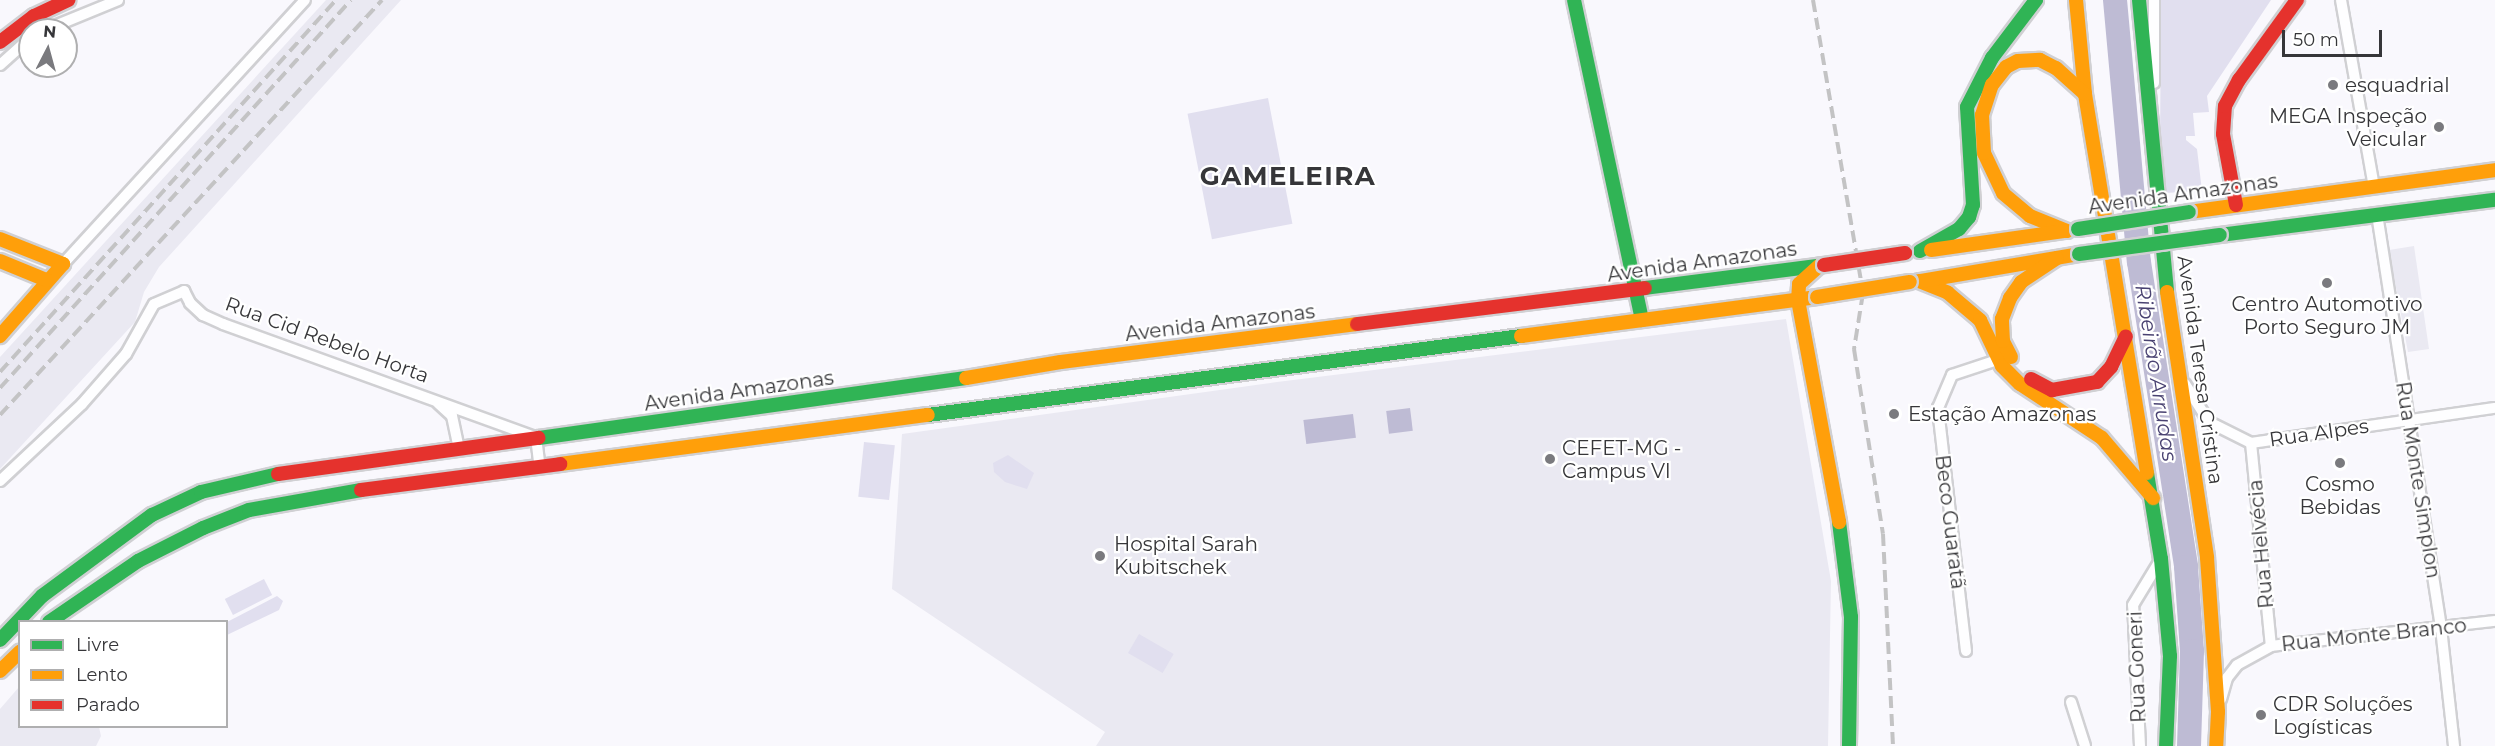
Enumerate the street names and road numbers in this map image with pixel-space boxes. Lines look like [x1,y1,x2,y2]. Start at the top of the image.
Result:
street label: Avenida Amazonas [2087,169,2279,219]
street label: Avenida Amazonas [1606,237,1798,287]
street label: Avenida Teresa Cristina [2172,254,2228,486]
street label: Rua Cid Rebelo Horta [222,292,432,388]
street label: Avenida Amazonas [1124,299,1316,347]
street label: Avenida Amazonas [643,366,835,416]
street label: Rua Monte Simplon [2391,380,2445,580]
street label: Rua Alpes [2268,414,2370,452]
street label: Beco Guaratã [1930,453,1970,591]
street label: Rua Helvécia [2243,478,2279,610]
street label: Rua Goneri [2123,611,2151,723]
street label: Rua Monte Branco [2280,613,2468,657]

